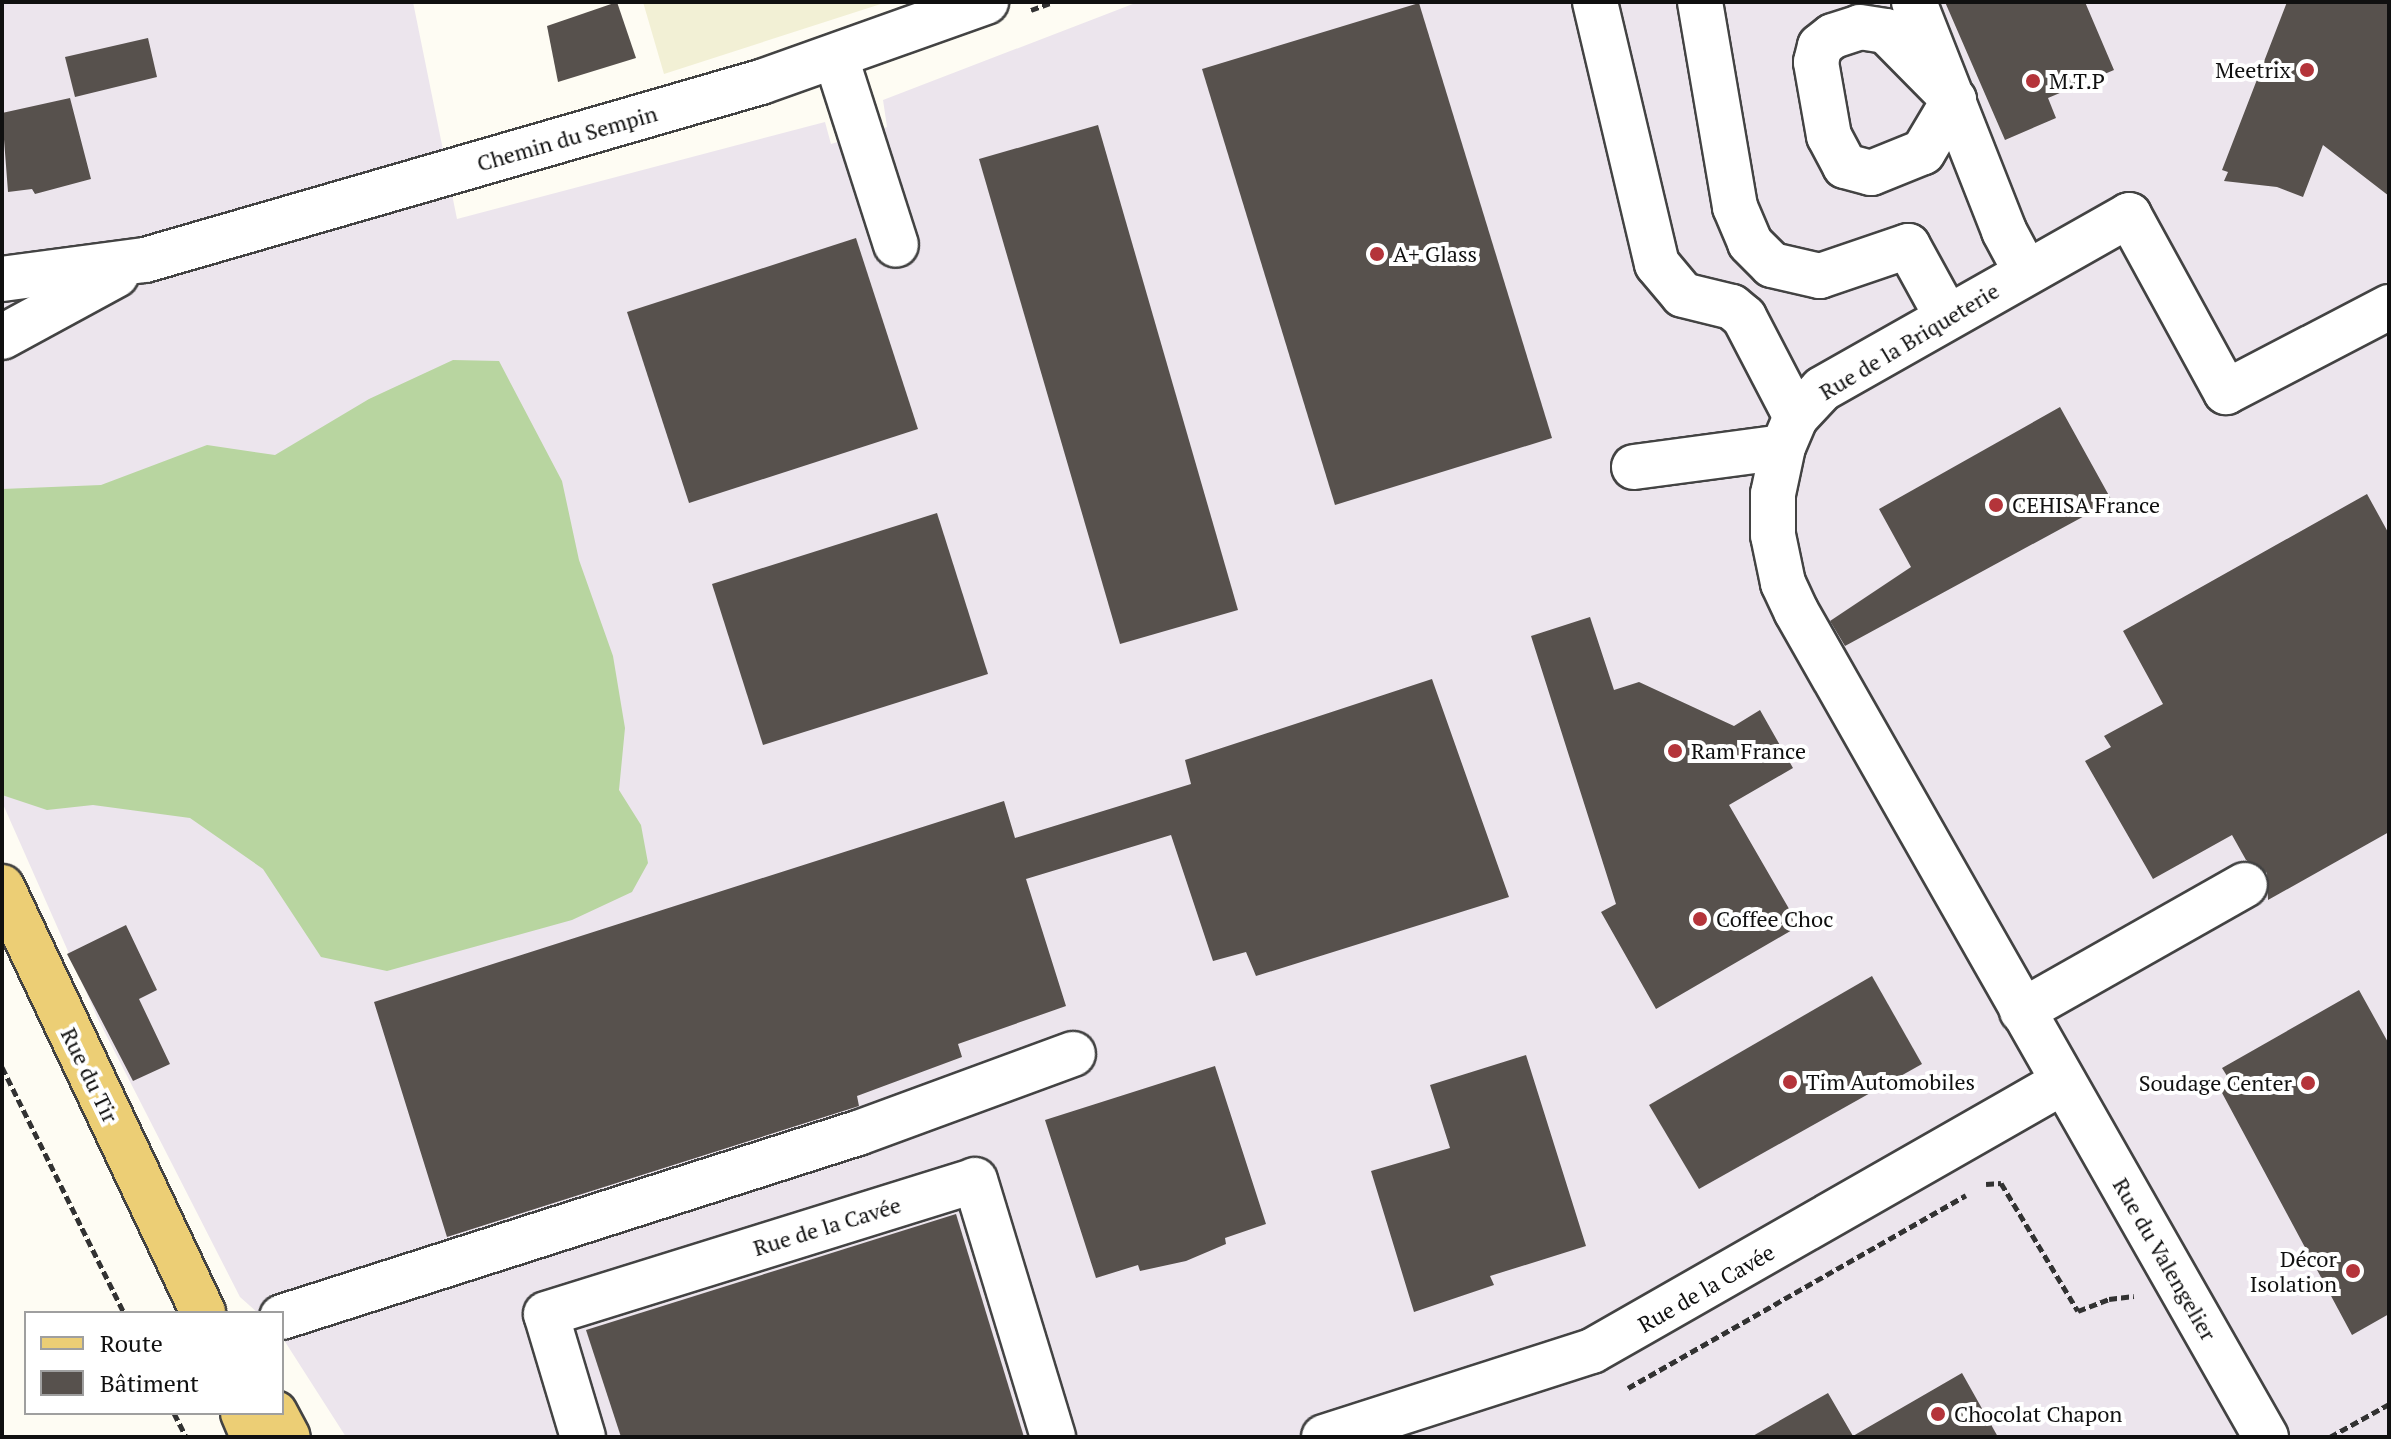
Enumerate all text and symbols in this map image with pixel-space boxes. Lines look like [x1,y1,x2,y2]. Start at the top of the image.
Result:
place label: Meetrix [2215,57,2291,83]
marker: Meetrix [2298,61,2316,79]
place label: M.T.P [2049,68,2105,94]
marker: M.T.P [2024,72,2042,90]
street label: Chemin du Sempin [474,100,660,176]
place label: A+ Glass [1393,241,1477,267]
marker: A+ Glass [1368,245,1386,263]
street label: Rue de la Briqueterie [1815,277,2003,405]
place label: CEHISA France [2012,492,2160,518]
marker: CEHISA France [1987,496,2005,514]
place label: Ram France [1691,738,1806,764]
marker: Ram France [1666,742,1684,760]
place label: Coffee Choc [1716,906,1833,932]
marker: Coffee Choc [1691,910,1709,928]
street label: Rue du Tir [56,1023,124,1127]
place label: Tim Automobiles [1806,1069,1976,1095]
place label: Soudage Center [2139,1070,2292,1096]
marker: Tim Automobiles [1781,1073,1799,1091]
marker: Soudage Center [2299,1074,2317,1092]
street label: Rue du Valengelier [2108,1173,2222,1345]
street label: Rue de la Cavée [750,1191,904,1261]
street label: Rue de la Cavée [1633,1238,1779,1338]
place label: Décor Isolation [2250,1245,2337,1296]
marker: Décor Isolation [2344,1262,2362,1280]
legend [24,1311,284,1415]
text: Route [100,1327,163,1359]
text: Bâtiment [100,1367,199,1399]
place label: Chocolat Chapon [1954,1401,2122,1427]
marker: Chocolat Chapon [1929,1405,1947,1423]

